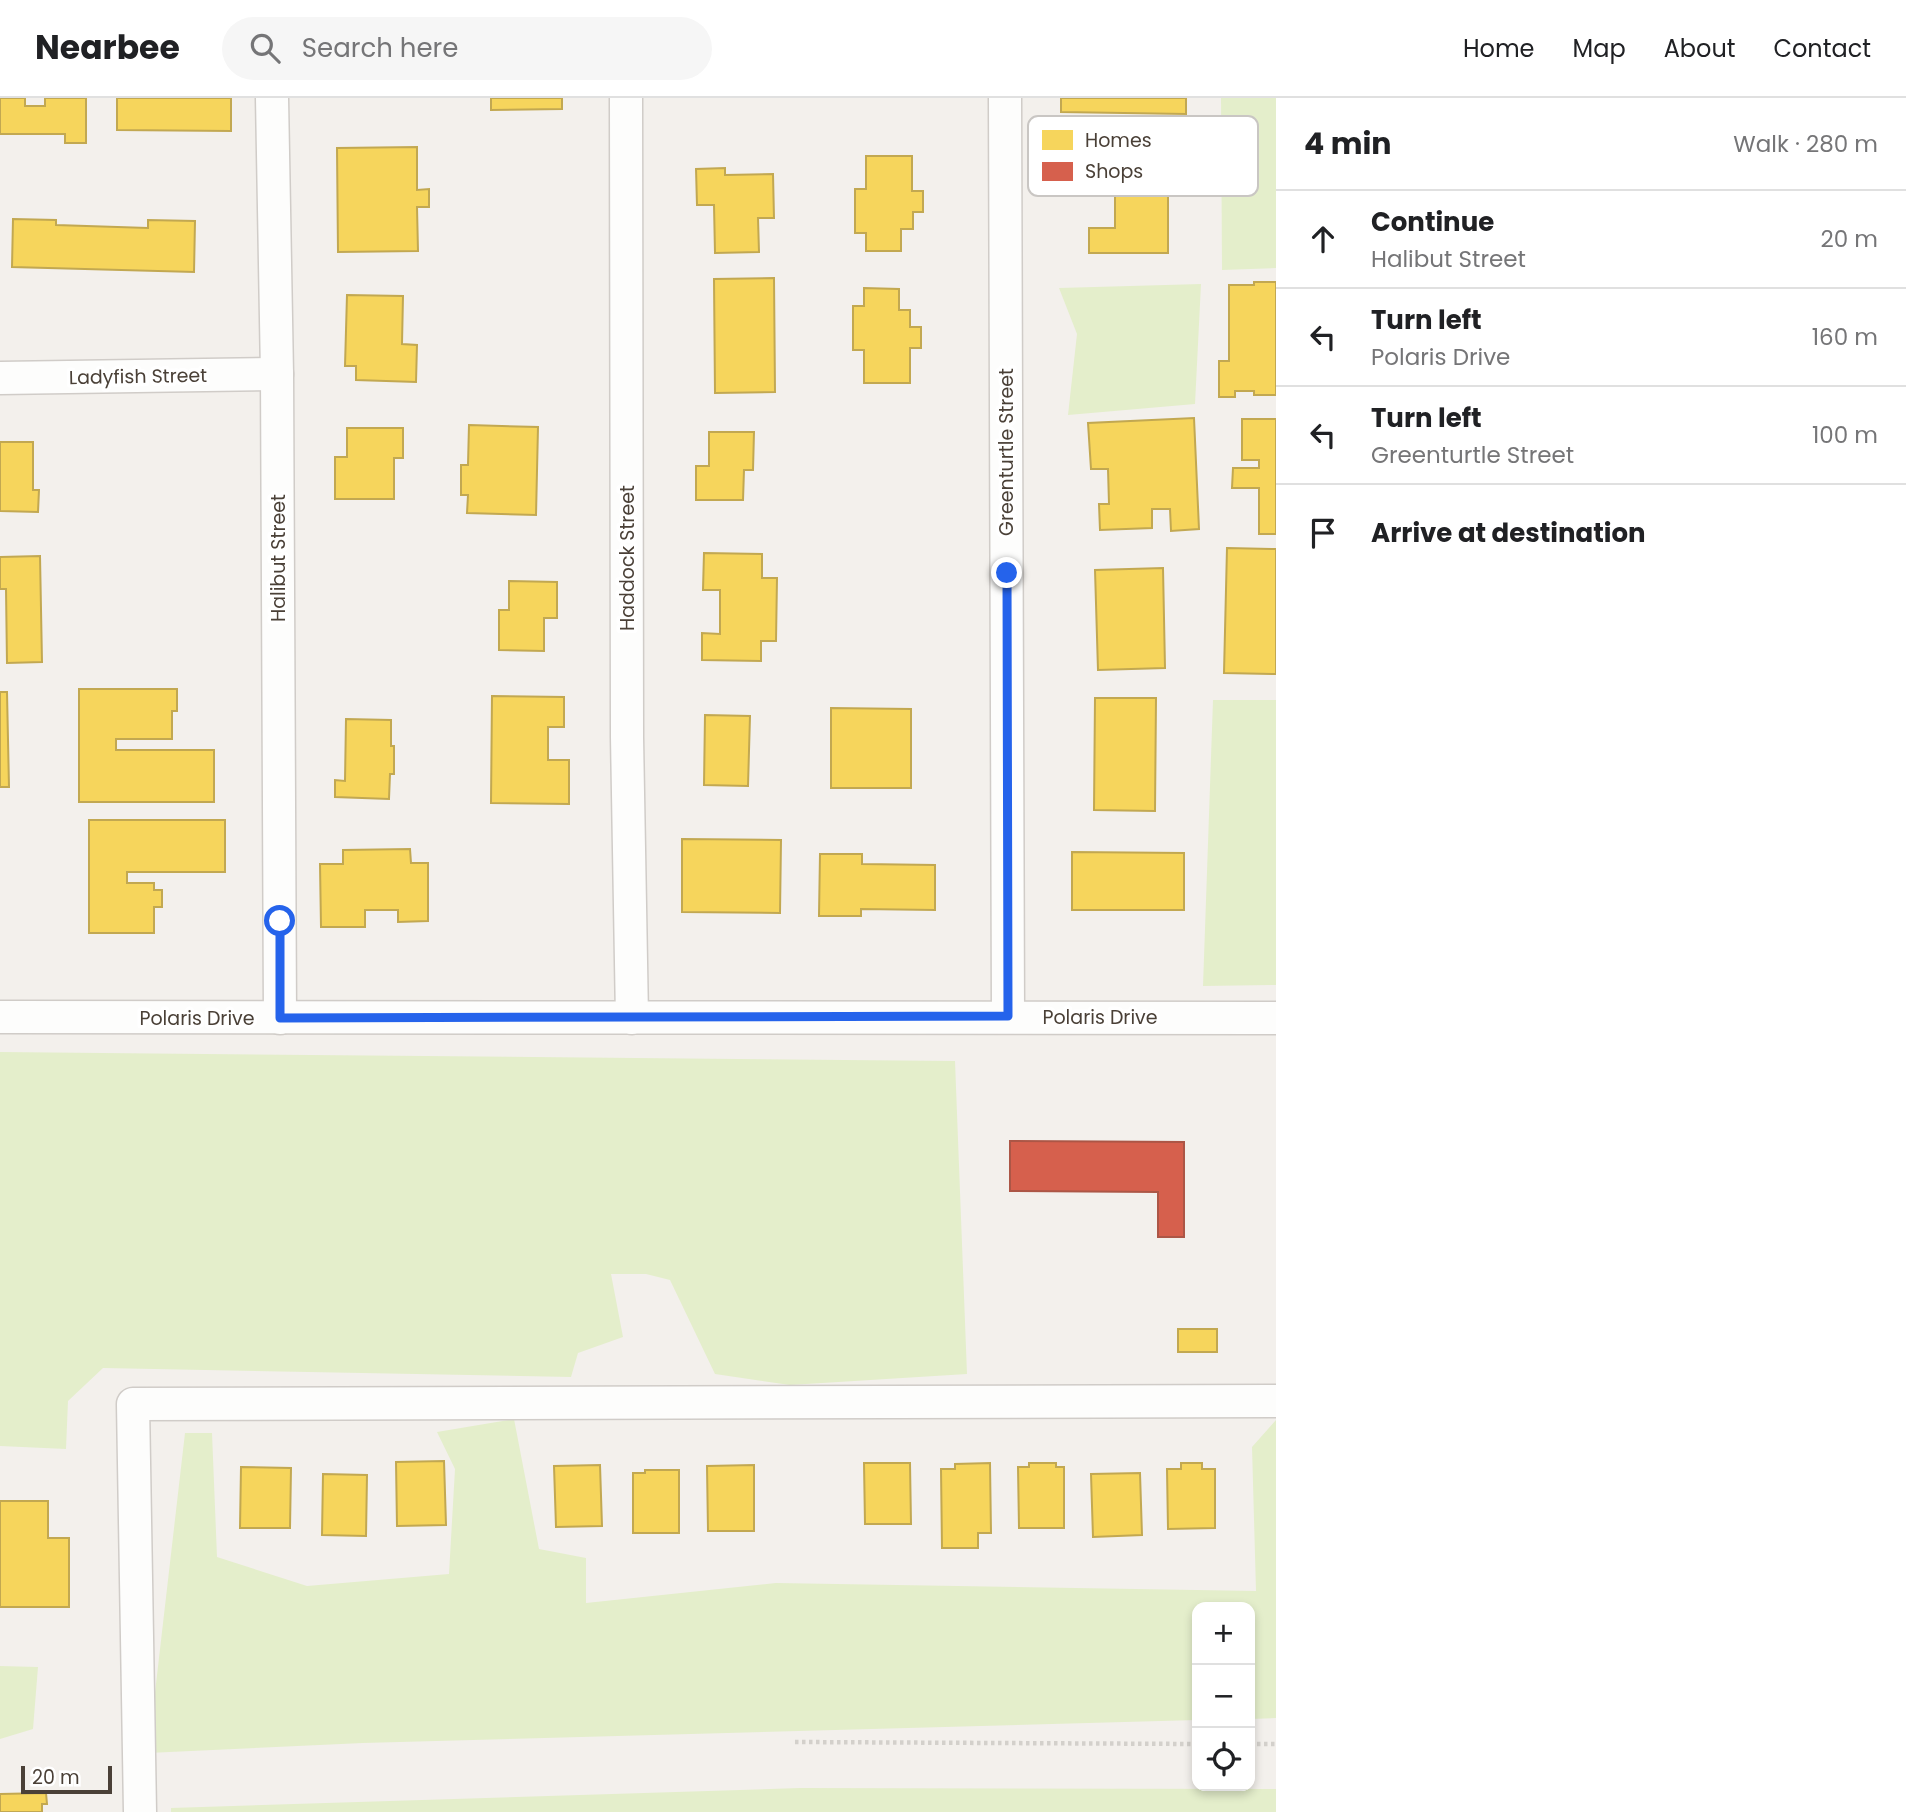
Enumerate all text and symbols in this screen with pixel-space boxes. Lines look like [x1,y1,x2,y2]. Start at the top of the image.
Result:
search box [222,17,712,80]
text: Nearbee [35,24,180,71]
icon: search [246,29,284,67]
text: Search here [302,30,458,66]
text: Home [1463,32,1535,65]
text: Map [1573,32,1626,65]
text: About [1664,32,1735,65]
text: Contact [1773,32,1871,65]
legend [1028,116,1258,196]
text: 4 min [1304,122,1392,165]
text: Homes [1085,127,1152,154]
text: Walk · 280 m [1733,128,1878,160]
text: Shops [1085,158,1143,185]
text: Continue [1371,204,1494,240]
icon: ahead [1304,220,1342,258]
text: 20 m [1820,223,1878,255]
text: Halibut Street [1371,243,1526,275]
text: Turn left [1371,302,1482,338]
icon: left [1304,318,1342,356]
text: 160 m [1812,321,1878,353]
text: Polaris Drive [1371,341,1510,373]
street label: Ladyfish Street [69,362,207,391]
street label: Greenturtle Street [993,368,1020,536]
text: Turn left [1371,400,1482,436]
icon: left [1304,416,1342,454]
text: 100 m [1812,419,1878,451]
text: Greenturtle Street [1371,439,1574,471]
street label: Haddock Street [614,485,641,631]
street label: Halibut Street [265,494,292,622]
icon: arrive [1304,514,1342,552]
text: Arrive at destination [1371,515,1646,551]
route end [991,557,1022,588]
route start [264,905,295,936]
street label: Polaris Drive [1042,1004,1158,1031]
street label: Polaris Drive [139,1005,255,1032]
map controls [1192,1602,1255,1791]
button: + [1192,1602,1255,1665]
button: − [1192,1665,1255,1728]
button: locate [1192,1728,1255,1791]
scale bar [21,1763,112,1795]
text: 20 m [32,1764,80,1791]

